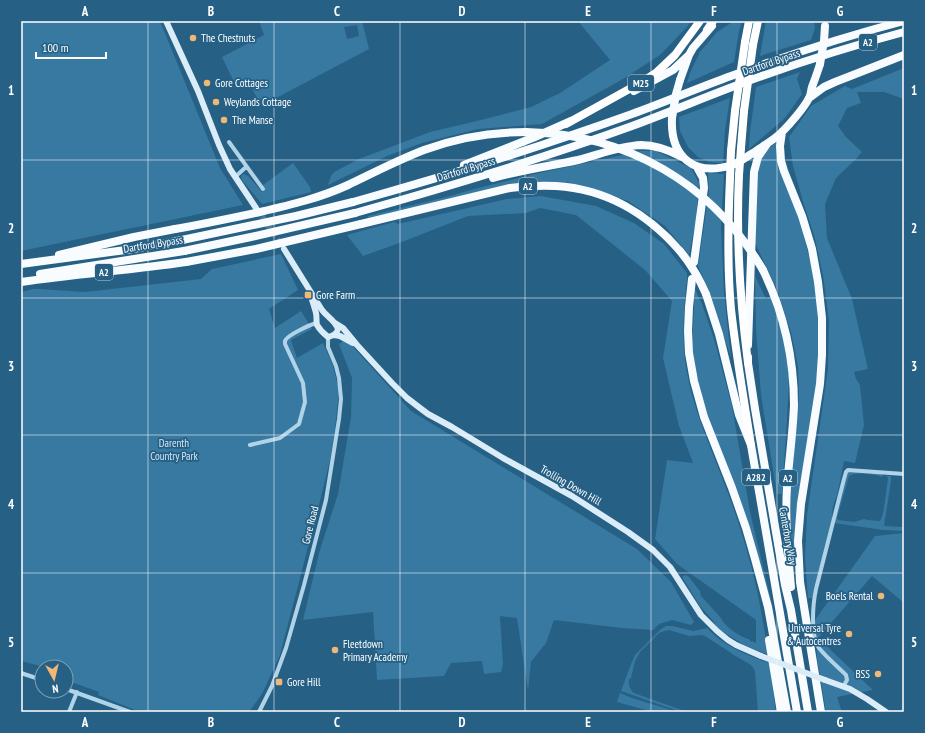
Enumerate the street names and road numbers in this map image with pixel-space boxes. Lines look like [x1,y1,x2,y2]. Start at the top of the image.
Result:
road number: A2 [859,34,877,50]
street label: Dartford Bypass [740,46,802,78]
road number: M25 [628,75,654,91]
street label: Dartford Bypass [435,153,497,184]
road number: A2 [519,178,537,194]
street label: Dartford Bypass [122,232,184,256]
road number: A2 [95,264,113,280]
street label: Trolling Down Hill [538,462,605,508]
road number: A282 [742,469,770,485]
road number: A2 [779,470,797,486]
street label: Gore Road [299,504,322,546]
street label: Canterbury Way [776,506,800,567]

